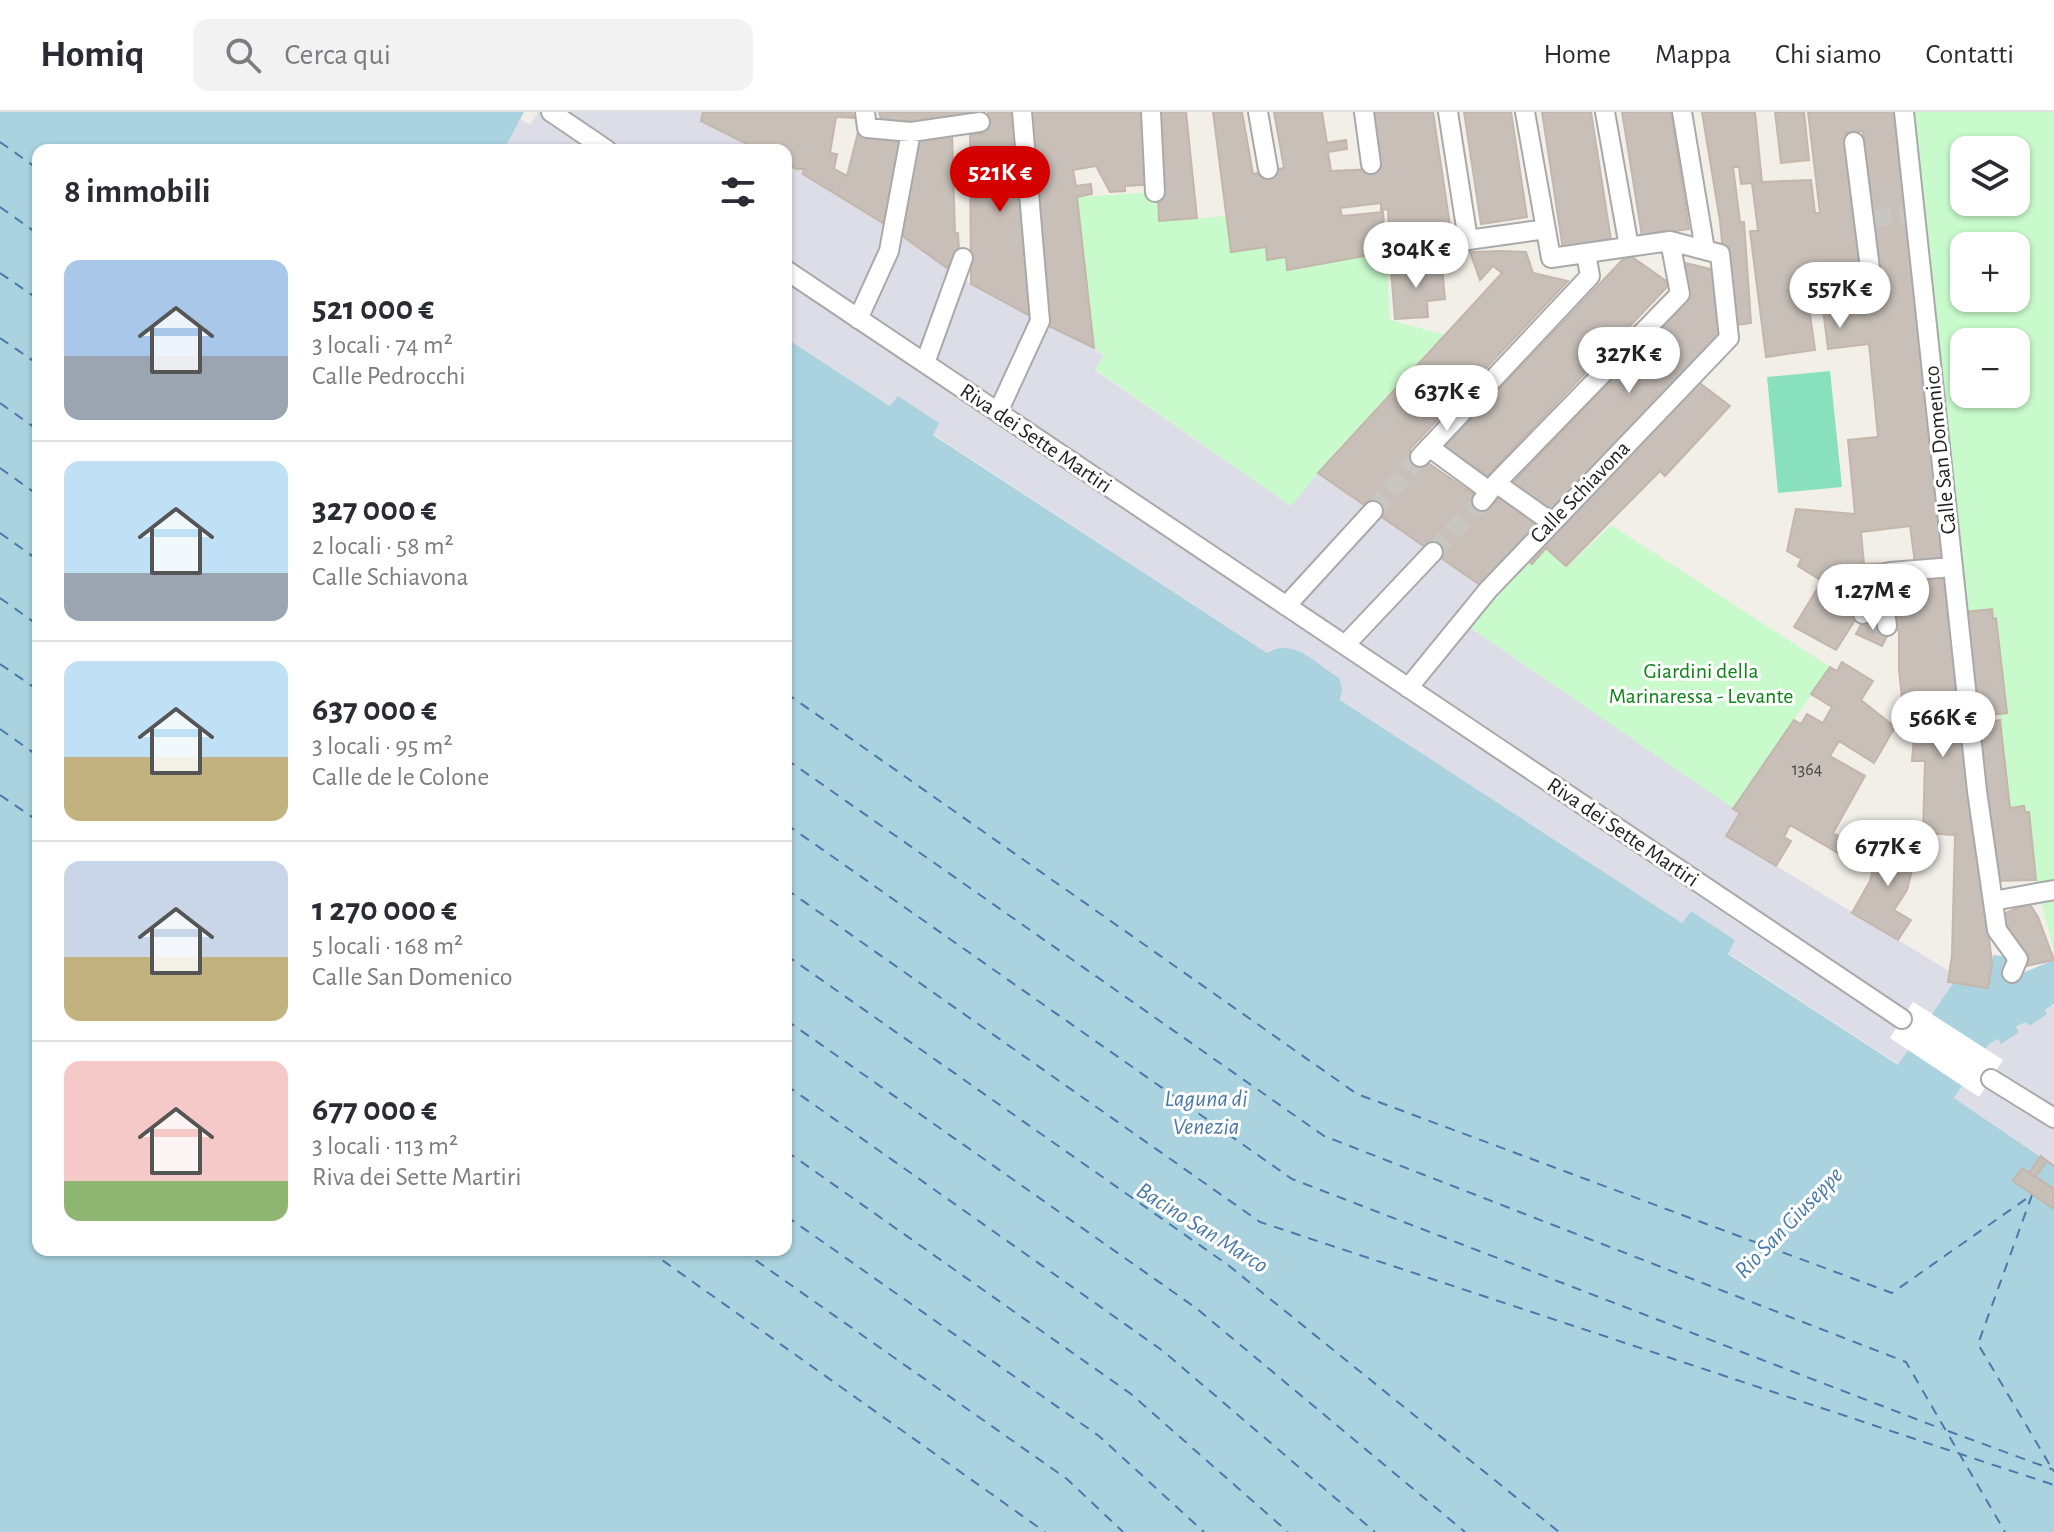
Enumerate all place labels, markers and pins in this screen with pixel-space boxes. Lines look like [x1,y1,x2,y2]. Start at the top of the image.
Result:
pin: 521K € [935,146,1065,214]
pin: 304K € [1351,222,1481,290]
pin: 557K € [1775,262,1905,330]
pin: 327K € [1564,327,1694,395]
pin: 637K € [1382,365,1512,433]
pin: 1.27M € [1799,564,1947,632]
pin: 566K € [1878,691,2008,759]
pin: 677K € [1823,820,1953,888]

